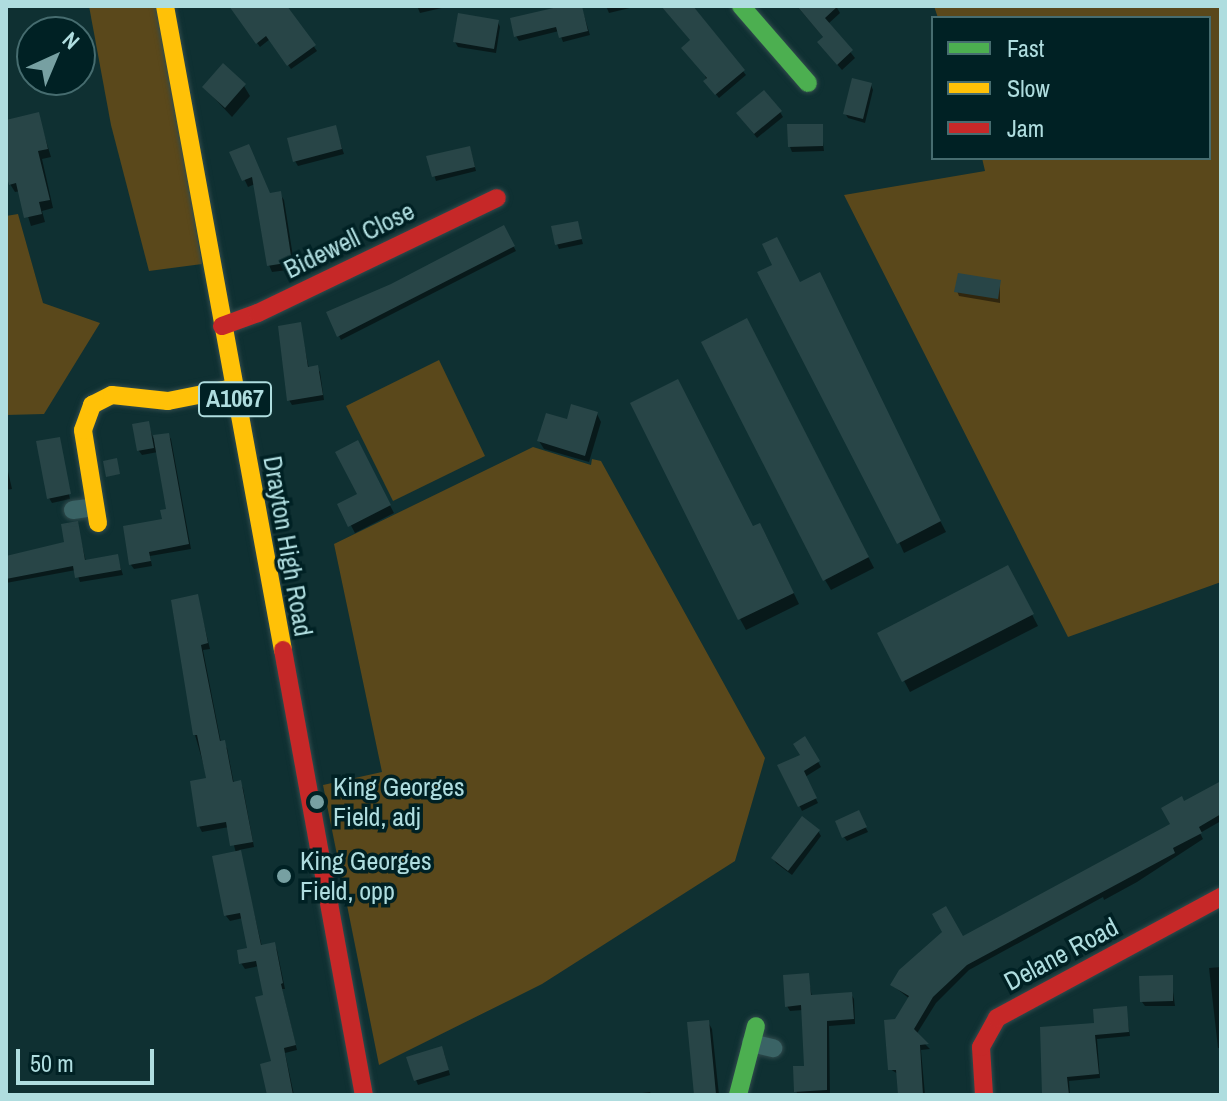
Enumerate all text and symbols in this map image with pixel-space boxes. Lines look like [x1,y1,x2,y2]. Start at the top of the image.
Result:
north arrow [16,16,96,96]
legend [931,16,1211,160]
text: N [56,25,86,55]
text: Fast [1007,32,1044,64]
text: Slow [1007,72,1050,104]
text: Jam [1007,112,1044,144]
street label: Bidewell Close [279,195,419,285]
road number: A1067 [197,379,273,419]
street label: Drayton High Road [257,453,319,639]
place label: King Georges Field, adj [333,771,465,832]
marker: King Georges Field, adj [308,793,326,811]
place label: King Georges Field, opp [300,845,432,906]
marker: King Georges Field, opp [275,867,293,885]
street label: Delane Road [999,911,1123,997]
scale bar [20,1033,158,1083]
text: 50 m [30,1047,74,1079]

